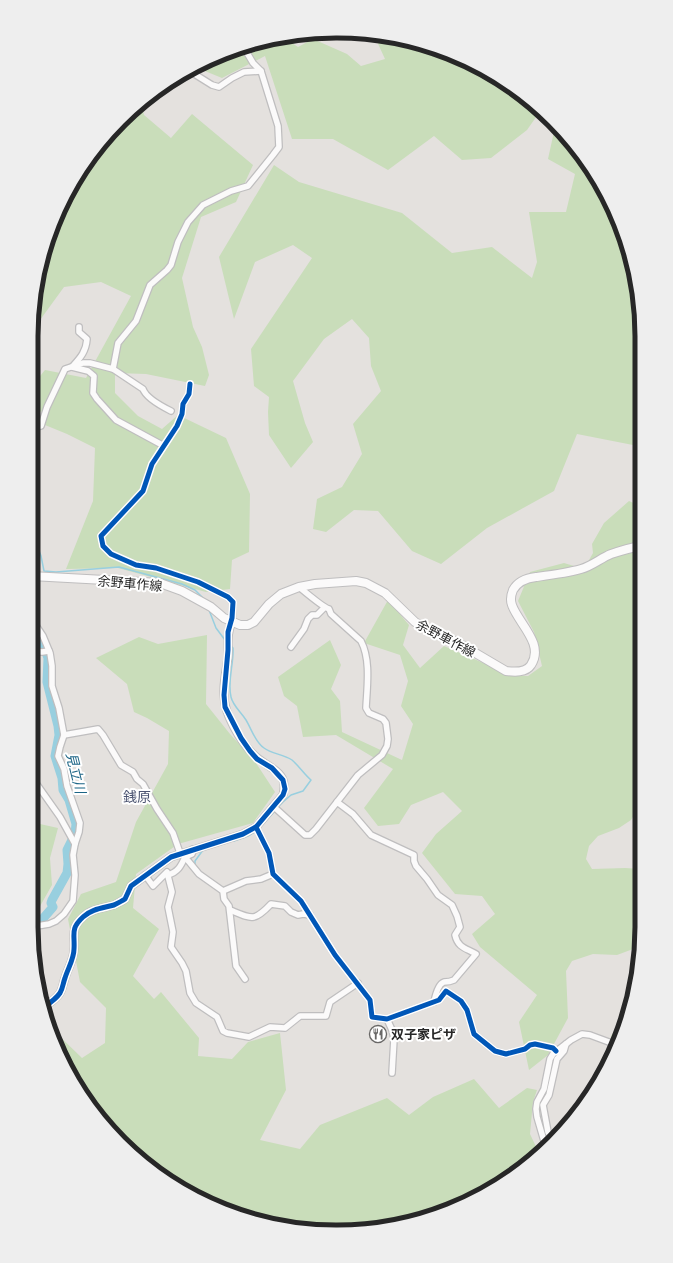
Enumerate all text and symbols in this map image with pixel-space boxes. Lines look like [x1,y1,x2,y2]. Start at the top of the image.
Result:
street label: 余野車作線 [97,571,163,595]
street label: 余野車作線 [413,615,479,661]
water label: 見立川 [62,750,91,797]
district label: 銭原 [123,787,151,806]
restaurant icon: 双子家ピザ [368,1024,388,1044]
place label: 双子家ピザ [391,1025,456,1043]

